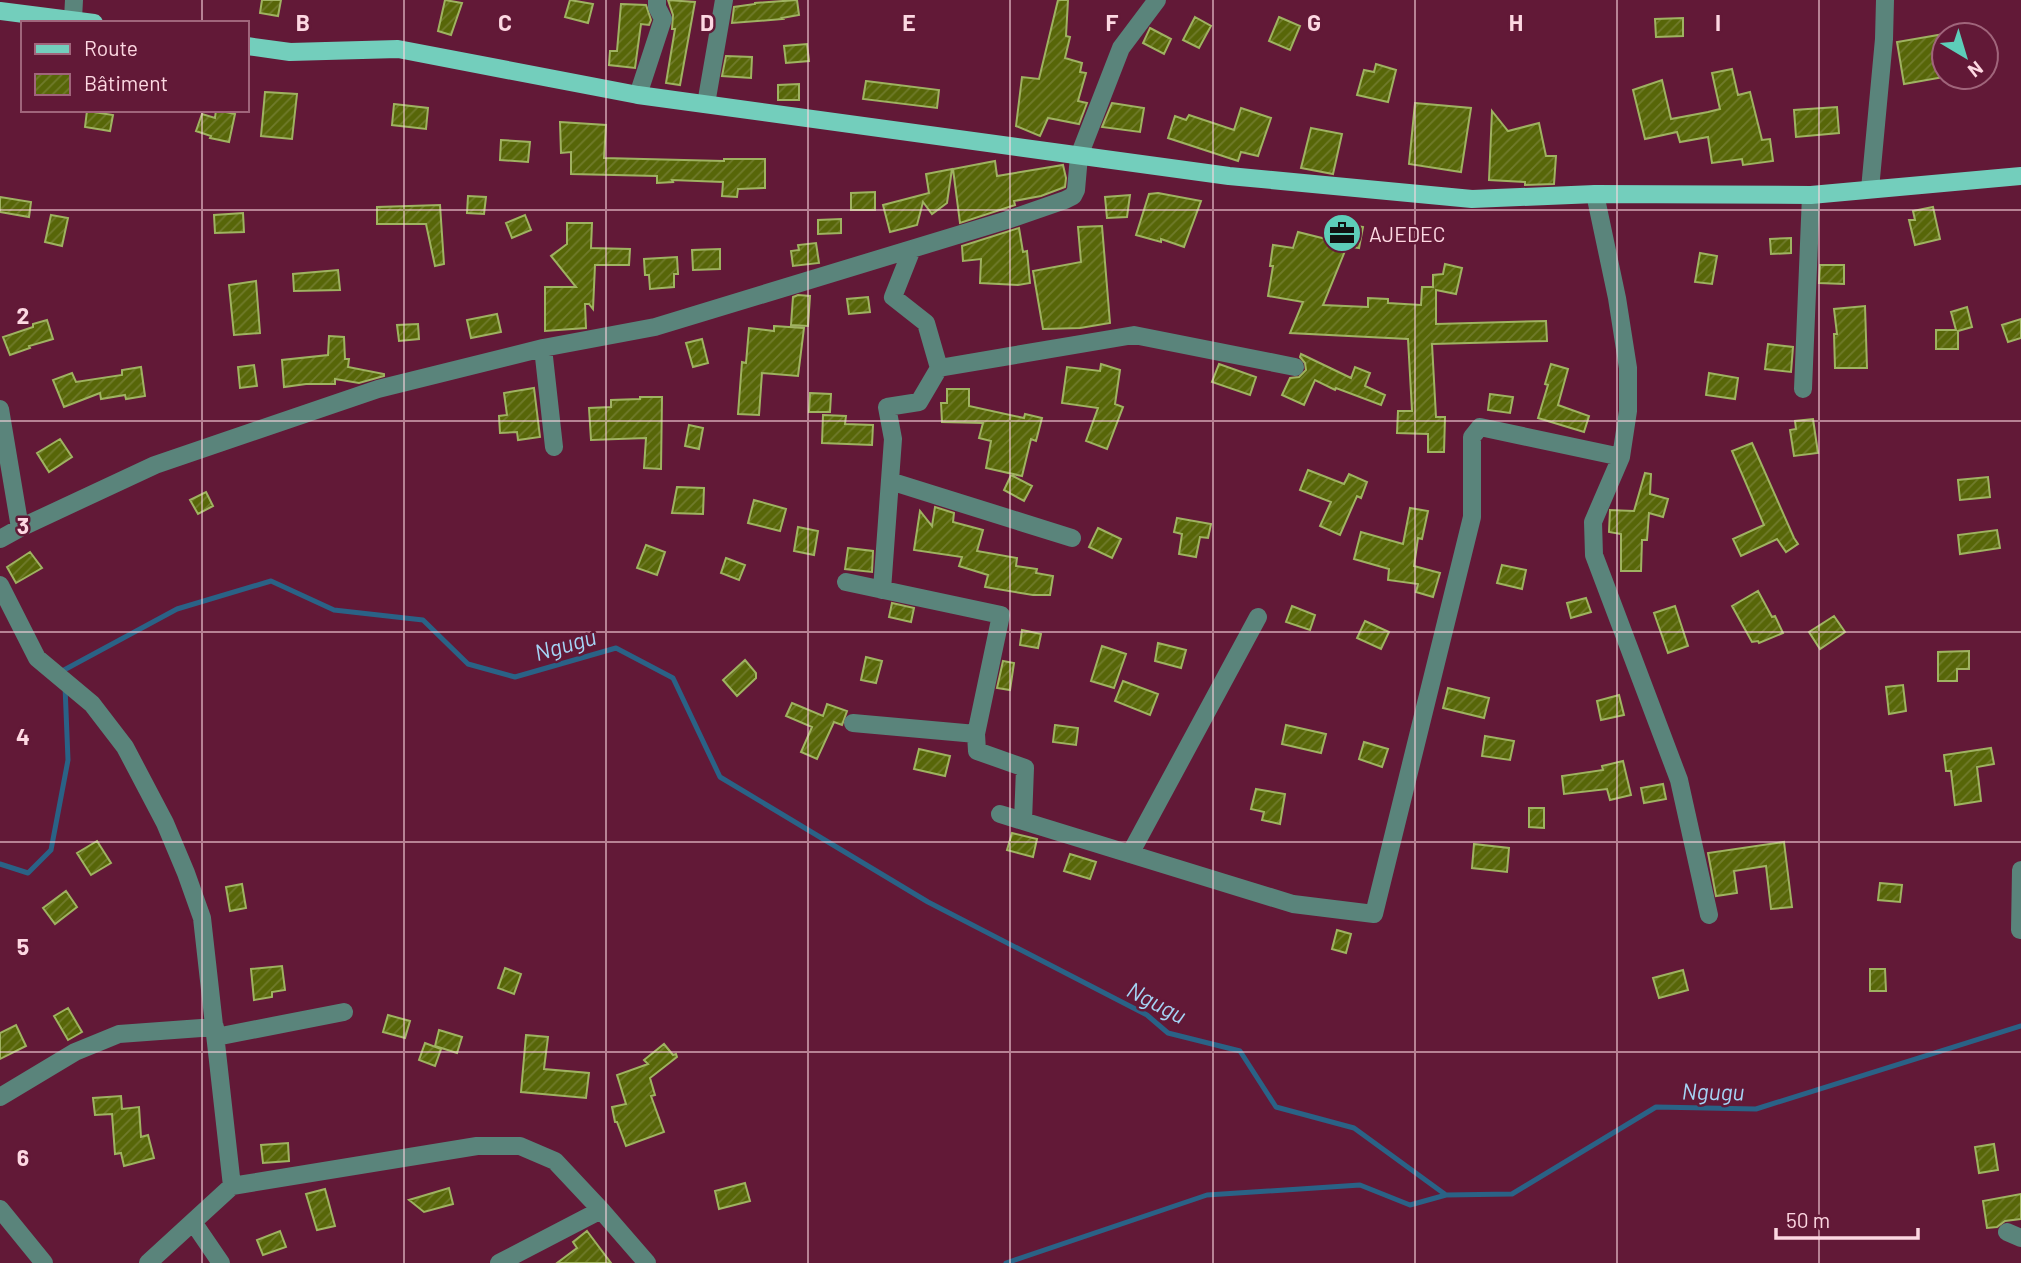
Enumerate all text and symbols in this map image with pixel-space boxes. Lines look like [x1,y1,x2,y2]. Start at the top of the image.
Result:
text: B [296,8,310,36]
text: C [498,8,512,36]
text: D [700,8,714,36]
text: E [902,8,916,36]
text: F [1106,8,1119,36]
text: G [1307,8,1321,36]
text: H [1509,8,1523,36]
text: I [1715,8,1721,36]
legend [21,21,248,112]
north arrow [1930,21,2000,91]
text: Route [84,35,138,60]
text: N [1964,57,1988,83]
text: Bâtiment [84,70,168,95]
office icon: AJEDEC [1321,212,1363,254]
place label: AJEDEC [1369,221,1445,246]
text: 2 [17,301,29,329]
text: 3 [17,511,29,539]
water label: Ngugu [531,622,599,666]
text: 4 [16,722,30,750]
text: 5 [17,932,29,960]
water label: Ngugu [1123,975,1191,1029]
water label: Ngugu [1681,1076,1745,1106]
text: 6 [17,1143,29,1171]
scale bar [1776,1196,1918,1240]
text: 50 m [1786,1207,1830,1232]

